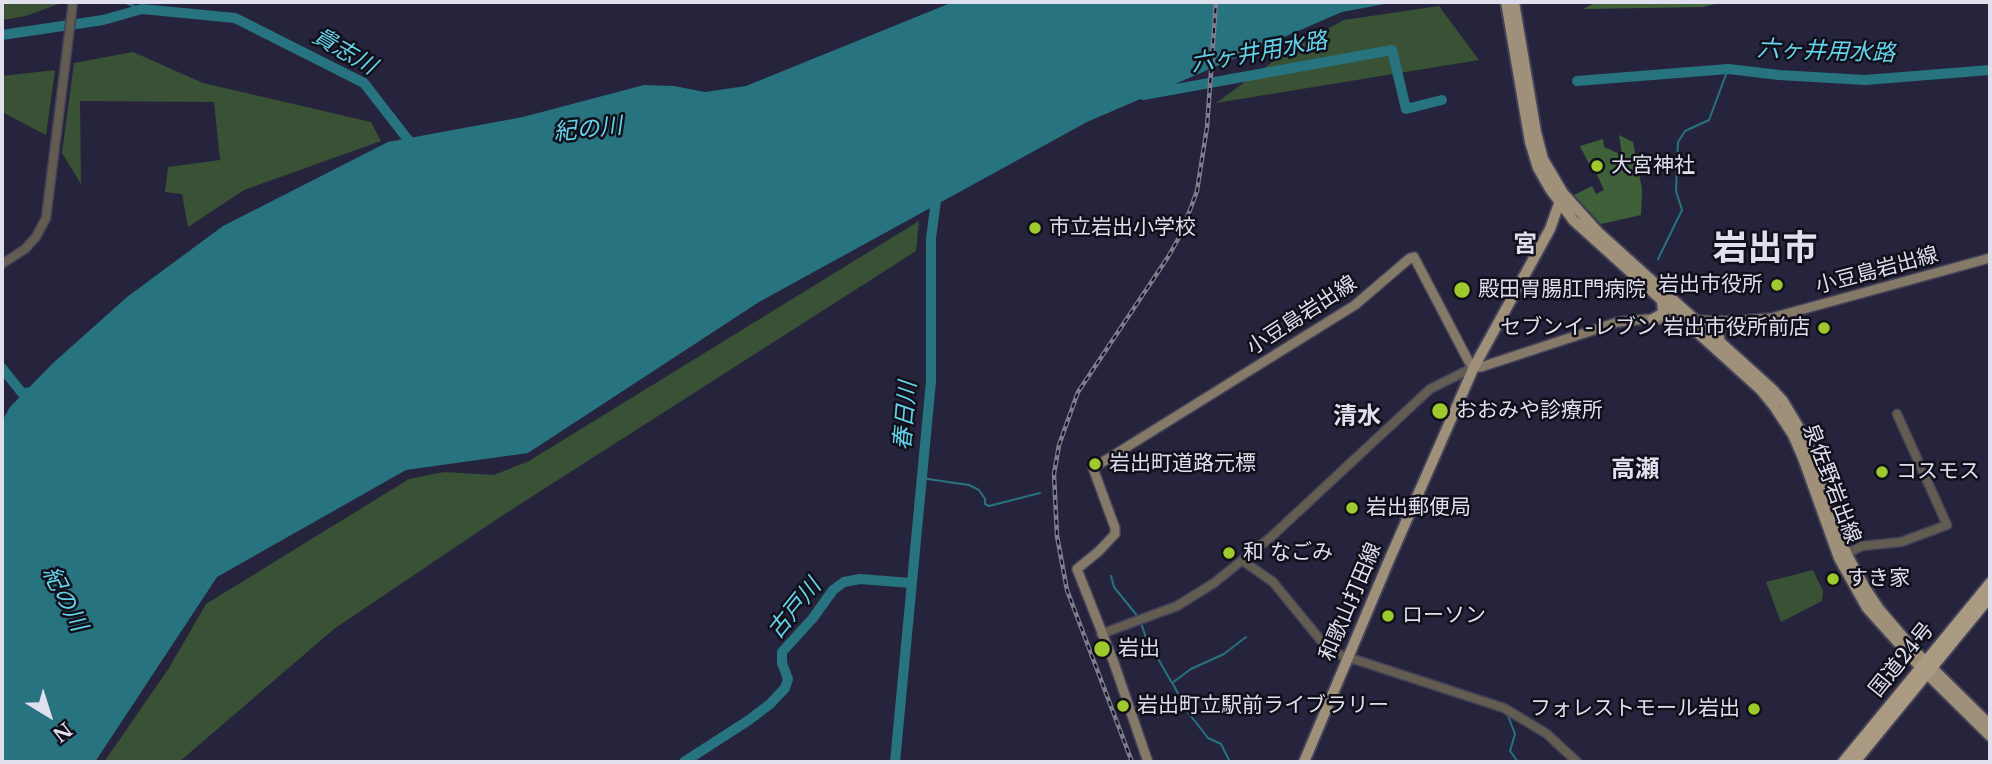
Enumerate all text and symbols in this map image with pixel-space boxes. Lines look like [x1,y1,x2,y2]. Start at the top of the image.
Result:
water label: 貴志川 [307,23,381,81]
water label: 六ヶ井用水路 [1189,27,1329,79]
water label: 六ヶ井用水路 [1757,36,1895,68]
water label: 紀の川 [552,113,624,147]
place label: 大宮神社 [1611,153,1695,179]
marker: 大宮神社 [1589,158,1605,174]
place label: 市立岩出小学校 [1049,215,1196,241]
marker: 市立岩出小学校 [1027,220,1043,236]
district label: 岩出市 [1713,229,1817,271]
district label: 宮 [1513,231,1537,259]
street label: 小豆島岩出線 [1813,243,1941,299]
street label: 小豆島岩出線 [1242,271,1362,361]
place label: 岩出市役所 [1658,272,1763,298]
place label: 殿田胃腸肛門病院 [1478,277,1646,303]
marker: 岩出市役所 [1769,277,1785,293]
marker: 殿田胃腸肛門病院 [1452,280,1472,300]
place label: セブンイ-レブン 岩出市役所前店 [1500,315,1810,341]
marker: セブンイ-レブン 岩出市役所前店 [1816,320,1832,336]
water label: 春日川 [889,380,923,452]
place label: おおみや診療所 [1456,398,1603,424]
marker: おおみや診療所 [1430,401,1450,421]
district label: 清水 [1333,403,1381,431]
street label: 泉佐野岩出線 [1797,421,1865,547]
place label: 岩出町道路元標 [1109,451,1256,477]
marker: 岩出町道路元標 [1087,456,1103,472]
district label: 高瀬 [1611,456,1659,484]
place label: コスモス [1896,459,1980,485]
marker: コスモス [1874,464,1890,480]
place label: 岩出郵便局 [1366,495,1471,521]
marker: 岩出郵便局 [1344,500,1360,516]
street label: 和歌山打田線 [1315,539,1387,665]
place label: 和 なごみ [1243,540,1333,566]
marker: 和 なごみ [1221,545,1237,561]
water label: 紀の川 [36,562,92,636]
place label: すき家 [1847,566,1910,592]
marker: すき家 [1825,571,1841,587]
water label: 古戸川 [763,574,827,644]
place label: ローソン [1402,603,1486,629]
marker: ローソン [1380,608,1396,624]
street label: 国道24号 [1864,618,1940,702]
place label: 岩出 [1118,636,1160,662]
marker: 岩出 [1092,639,1112,659]
north arrow [14,680,84,750]
place label: 岩出町立駅前ライブラリー [1137,693,1389,719]
place label: フォレストモール岩出 [1530,696,1740,722]
marker: 岩出町立駅前ライブラリー [1115,698,1131,714]
marker: フォレストモール岩出 [1746,701,1762,717]
text: N [48,717,76,747]

